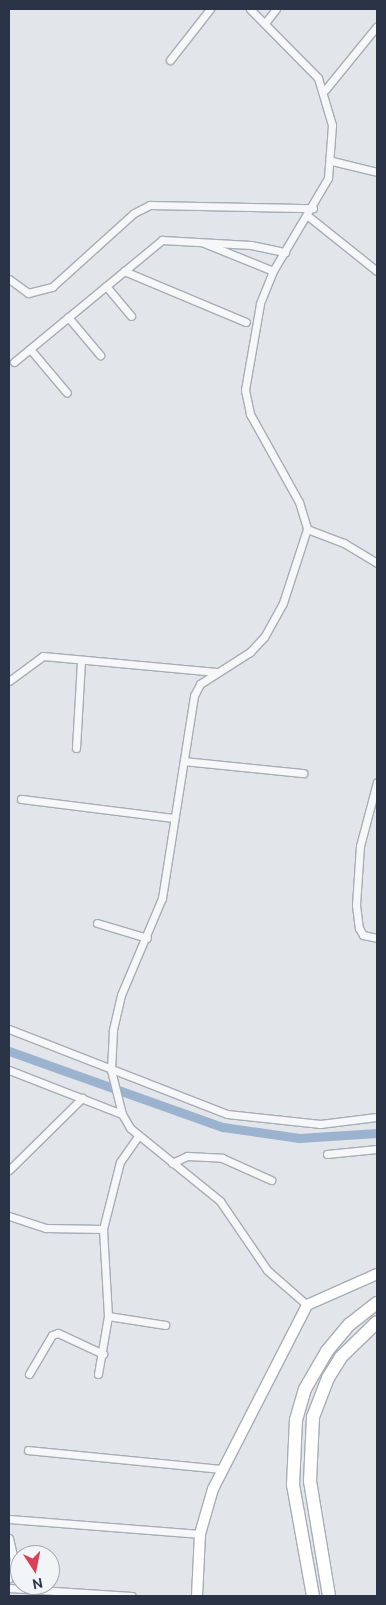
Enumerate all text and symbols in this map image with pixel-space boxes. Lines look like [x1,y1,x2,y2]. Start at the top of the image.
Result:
north arrow [10,1545,60,1595]
text: N [31,1575,44,1593]

